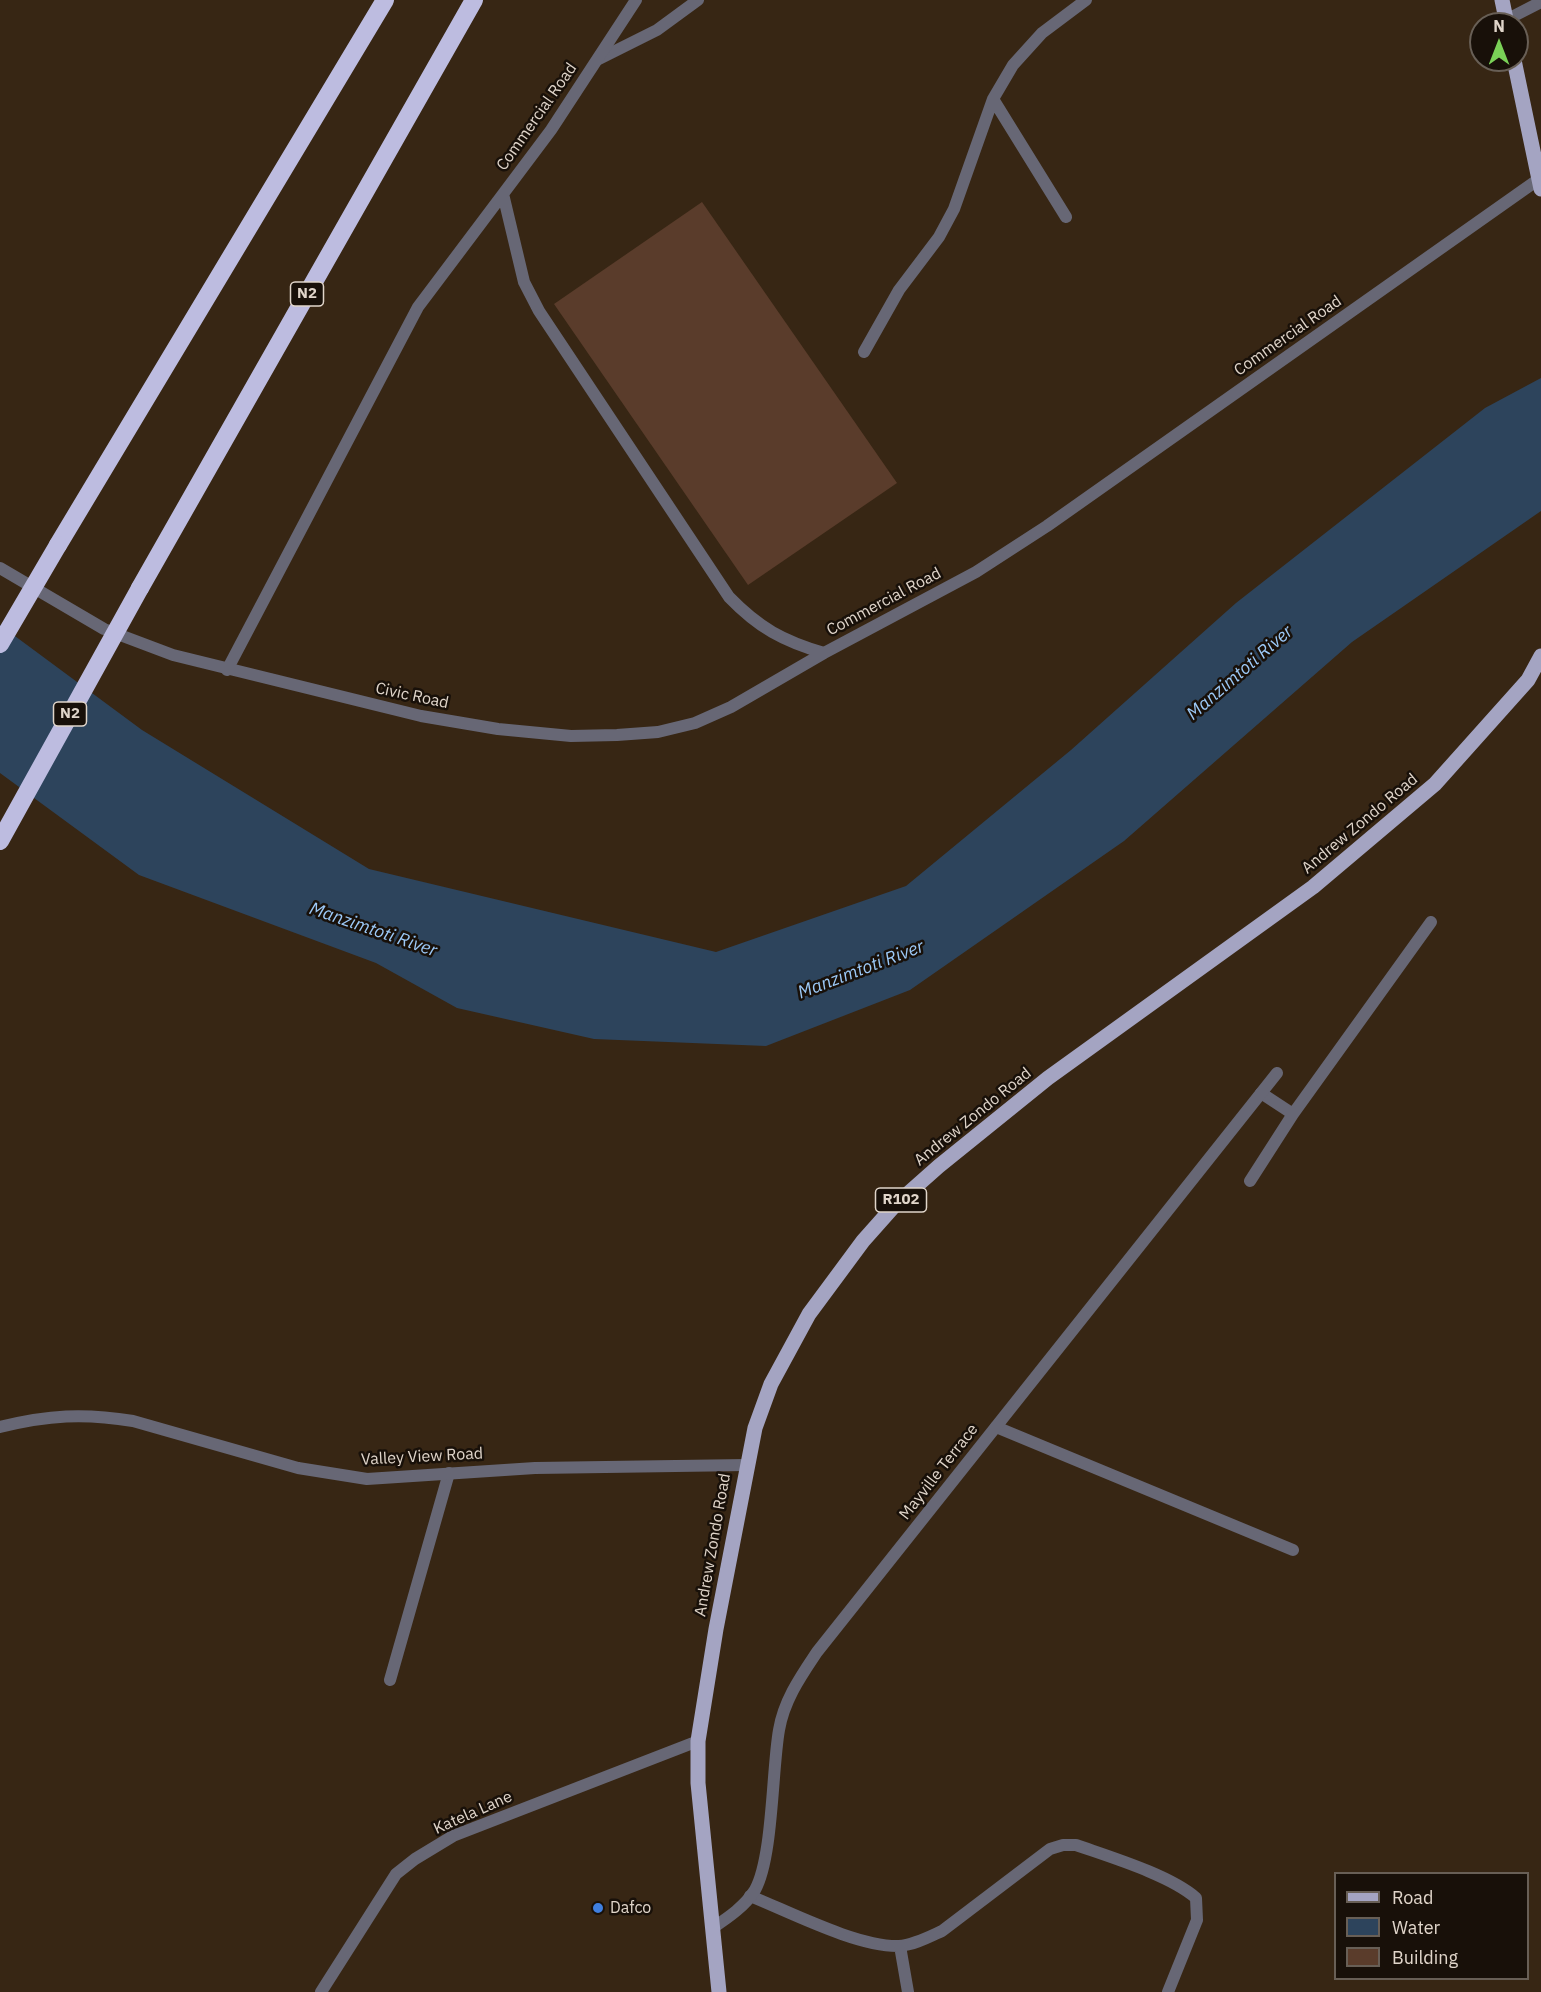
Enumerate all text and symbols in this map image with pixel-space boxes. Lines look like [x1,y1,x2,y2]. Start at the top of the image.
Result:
north arrow [1469,12,1529,72]
text: N [1493,16,1505,36]
street label: Commercial Road [493,60,581,174]
road number: N2 [290,282,324,306]
street label: Commercial Road [1231,292,1345,380]
street label: Commercial Road [823,564,945,640]
water label: Manzimtoti River [1183,621,1297,725]
street label: Civic Road [374,679,450,713]
road number: N2 [54,702,86,726]
street label: Andrew Zondo Road [1298,770,1422,878]
water label: Manzimtoti River [306,898,440,962]
water label: Manzimtoti River [795,936,927,1004]
street label: Andrew Zondo Road [911,1064,1035,1170]
road number: R102 [876,1188,926,1212]
street label: Mayville Terrace [896,1420,982,1524]
street label: Valley View Road [360,1444,484,1470]
street label: Andrew Zondo Road [691,1472,735,1618]
street label: Katela Lane [431,1787,515,1839]
legend [1334,1872,1529,1980]
text: Road [1392,1886,1433,1909]
place label: Dafco [610,1898,651,1918]
marker: Dafco [591,1901,605,1915]
text: Water [1392,1916,1440,1939]
text: Building [1392,1946,1458,1969]

